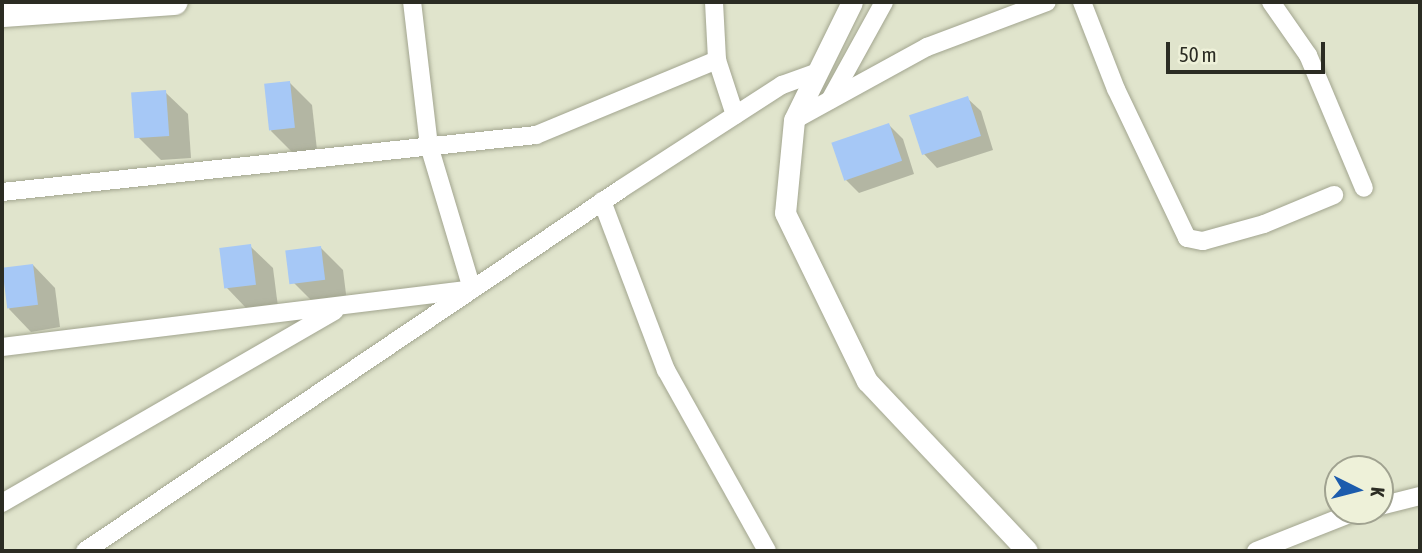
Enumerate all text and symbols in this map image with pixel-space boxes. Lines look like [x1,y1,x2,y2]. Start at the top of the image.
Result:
scale bar [1170,28,1329,72]
text: 50 m [1179,42,1217,66]
north arrow [1324,455,1394,525]
text: K [1366,486,1389,498]

